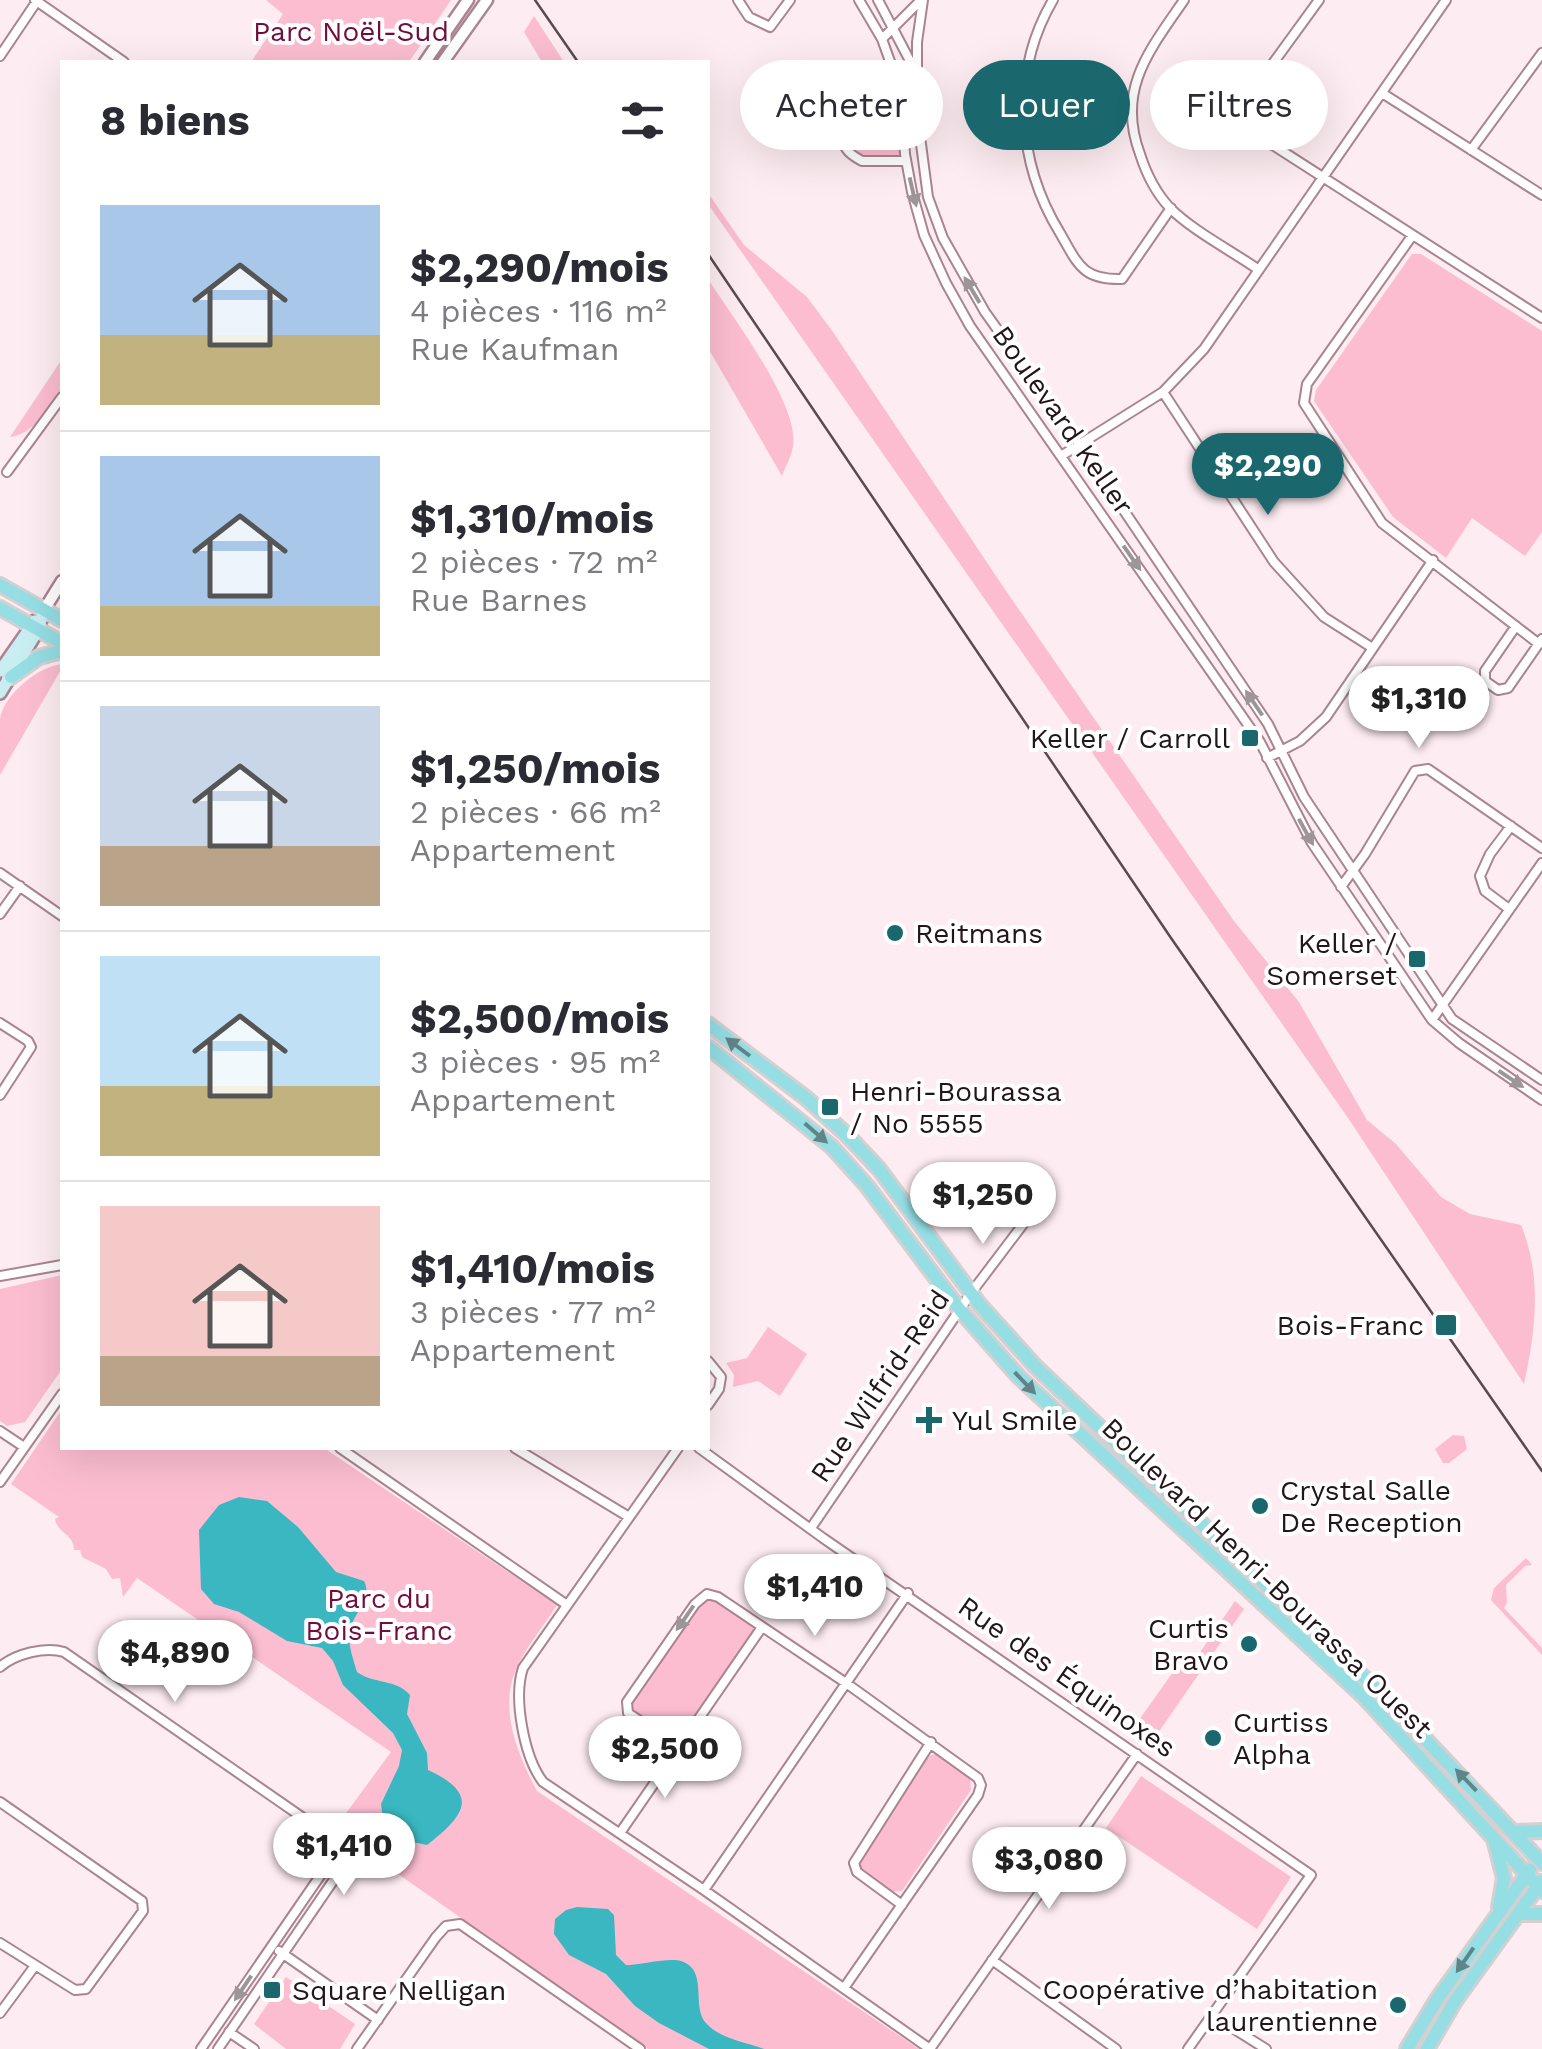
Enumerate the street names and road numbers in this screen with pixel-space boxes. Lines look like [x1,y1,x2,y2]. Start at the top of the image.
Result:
street label: Boulevard Keller [986,319,1140,521]
street label: Rue Wilfrid-Reid [804,1284,956,1488]
street label: Boulevard Henri-Bourassa Ouest [1095,1411,1439,1745]
street label: Rue des Équinoxes [952,1590,1182,1764]

